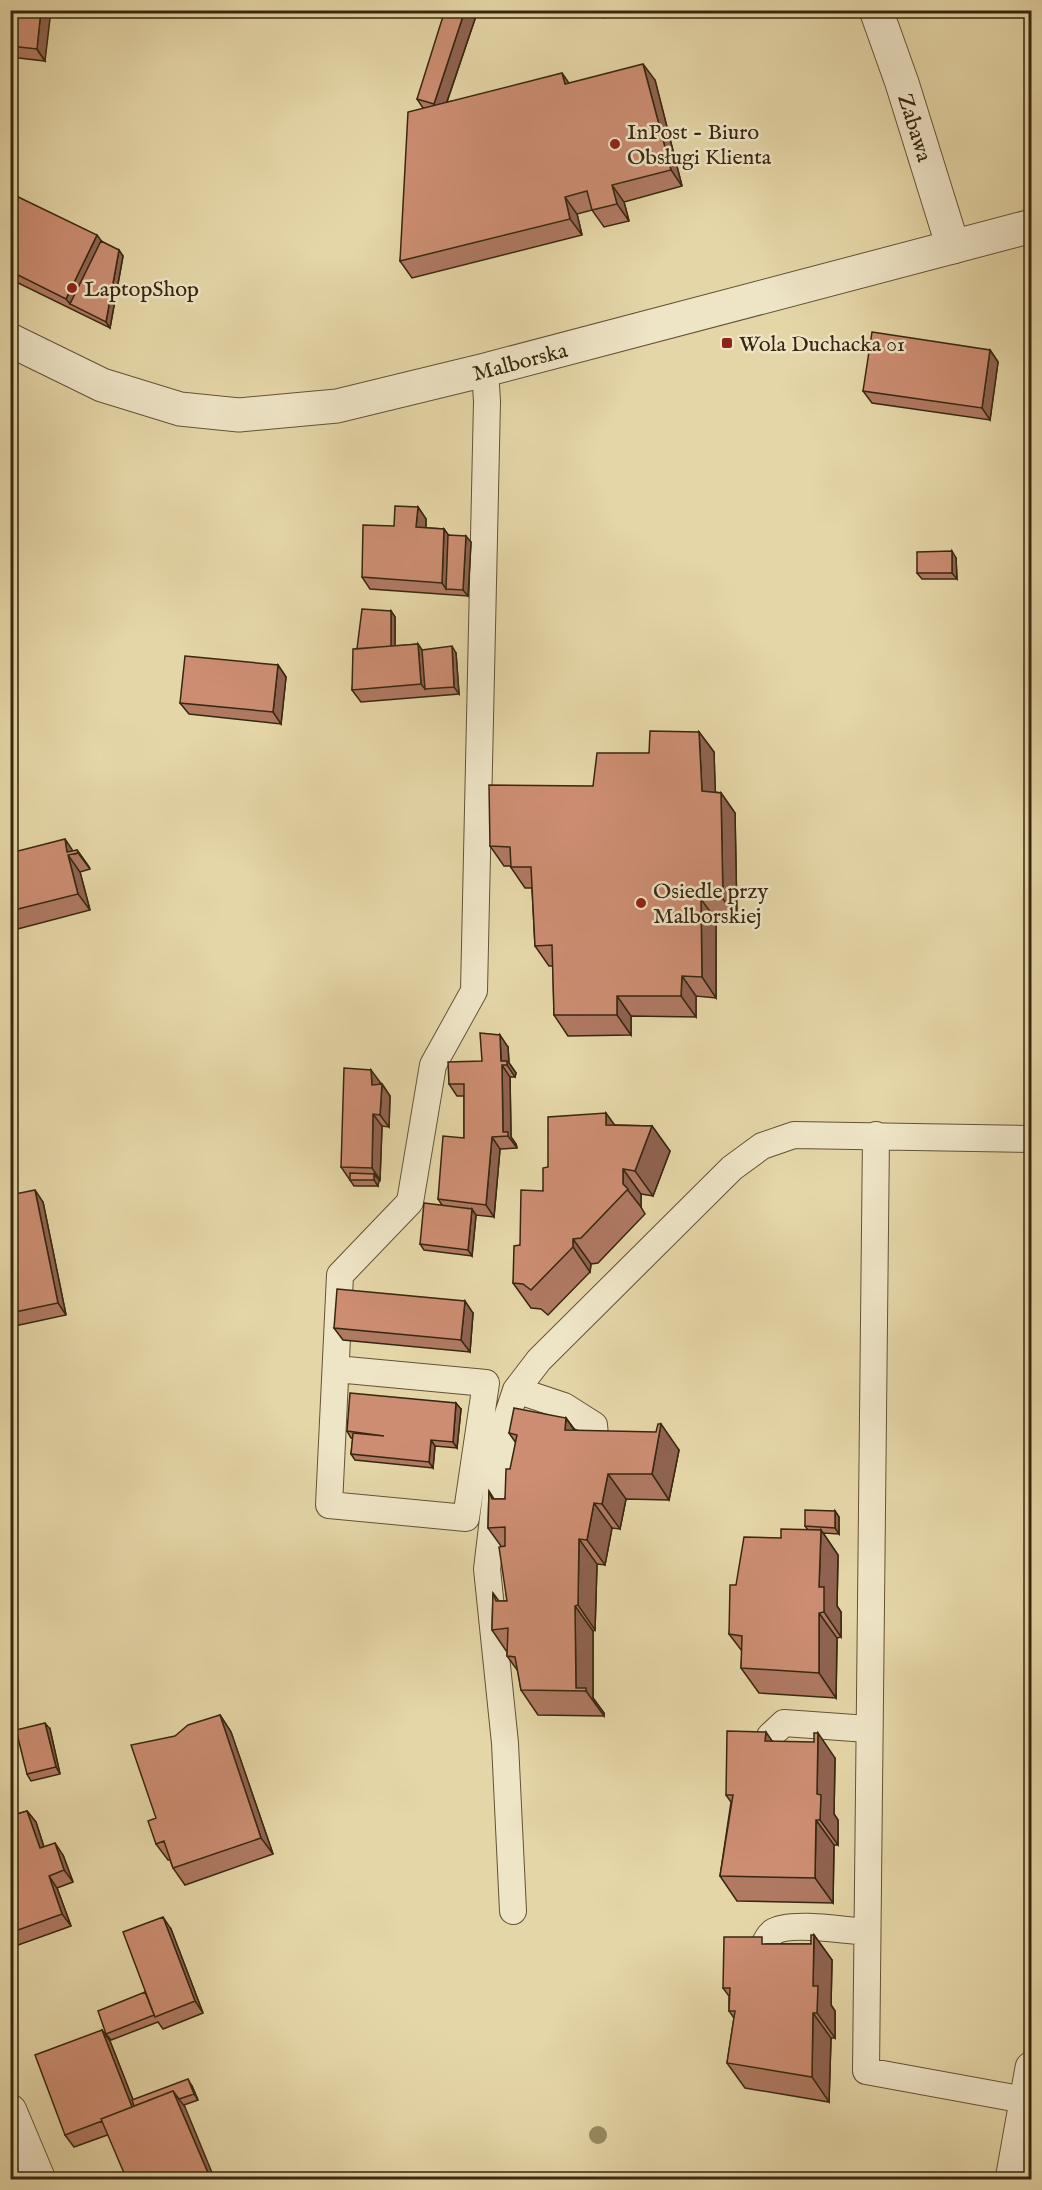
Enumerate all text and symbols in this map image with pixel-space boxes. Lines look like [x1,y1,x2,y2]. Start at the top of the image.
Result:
street label: Zabawa [890,90,938,166]
place label: InPost - Biuro Obsługi Klienta [627,119,772,172]
marker: InPost - Biuro Obsługi Klienta [608,137,622,151]
place label: LaptopShop [84,276,199,304]
marker: LaptopShop [65,281,79,295]
place label: Wola Duchacka 01 [739,331,905,359]
marker: Wola Duchacka 01 [720,336,734,350]
street label: Malborska [470,337,571,389]
place label: Osiedle przy Malborskiej [653,878,769,931]
marker: Osiedle przy Malborskiej [634,896,648,910]

